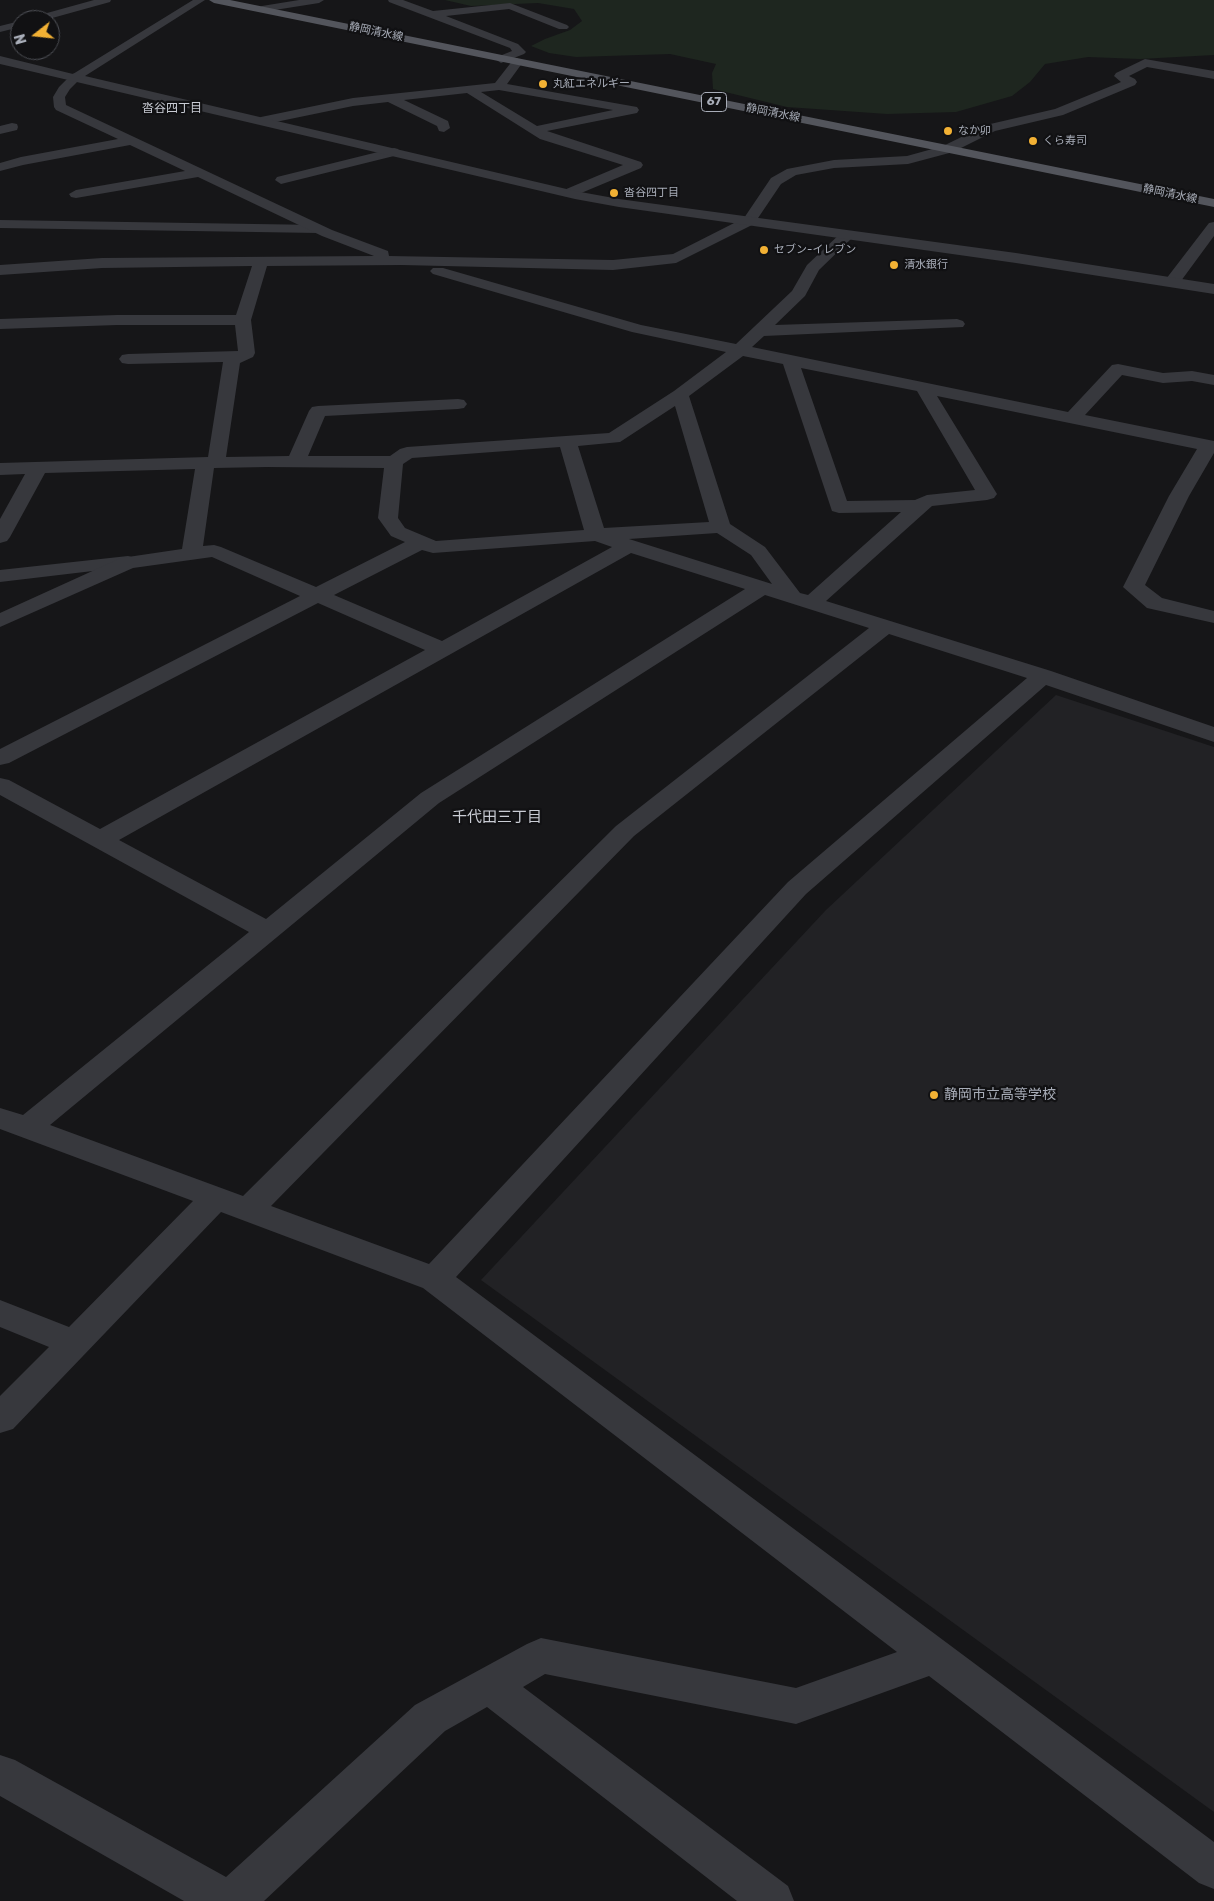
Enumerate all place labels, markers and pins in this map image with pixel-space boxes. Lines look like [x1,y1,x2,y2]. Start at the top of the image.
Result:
place label: 丸紅エネルギー [553,77,630,91]
marker: 丸紅エネルギー [537,78,549,90]
place label: なか卯 [958,124,991,138]
marker: なか卯 [942,125,954,137]
place label: くら寿司 [1043,134,1087,148]
marker: くら寿司 [1027,135,1039,147]
place label: 沓谷四丁目 [624,186,679,200]
marker: 沓谷四丁目 [608,187,620,199]
place label: セブン-イレブン [774,243,856,257]
marker: セブン-イレブン [758,244,770,256]
place label: 清水銀行 [904,258,948,272]
marker: 清水銀行 [888,259,900,271]
place label: 静岡市立高等学校 [944,1087,1056,1103]
marker: 静岡市立高等学校 [928,1089,940,1101]

